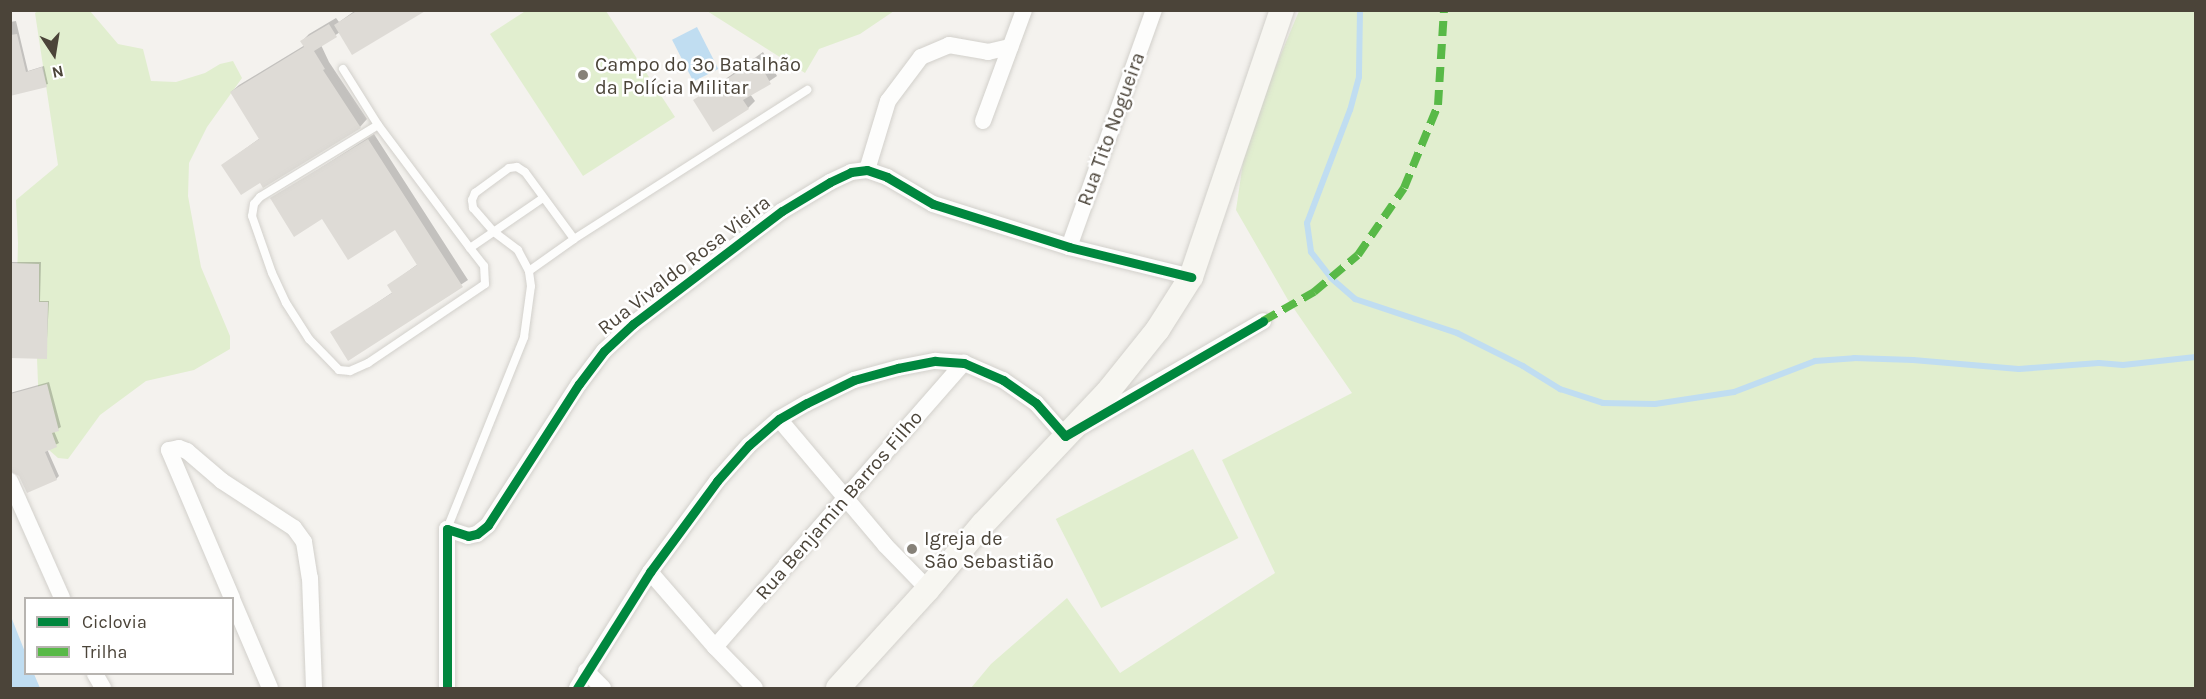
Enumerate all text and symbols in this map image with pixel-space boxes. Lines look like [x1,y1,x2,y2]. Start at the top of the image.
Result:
north arrow [24,24,84,84]
street label: Rua Tito Nogueira [1072,49,1150,209]
place label: Campo do 3º Batalhão da Polícia Militar [595,52,801,99]
text: N [50,62,65,83]
marker: Campo do 3º Batalhão da Polícia Militar [576,68,590,82]
street label: Rua Vivaldo Rosa Vieira [593,190,775,340]
street label: Rua Benjamin Barros Filho [750,406,928,604]
place label: Igreja de São Sebastião [924,526,1054,573]
marker: Igreja de São Sebastião [905,542,919,556]
legend [24,597,234,675]
text: Ciclovia [82,611,147,633]
text: Trilha [82,641,127,663]

